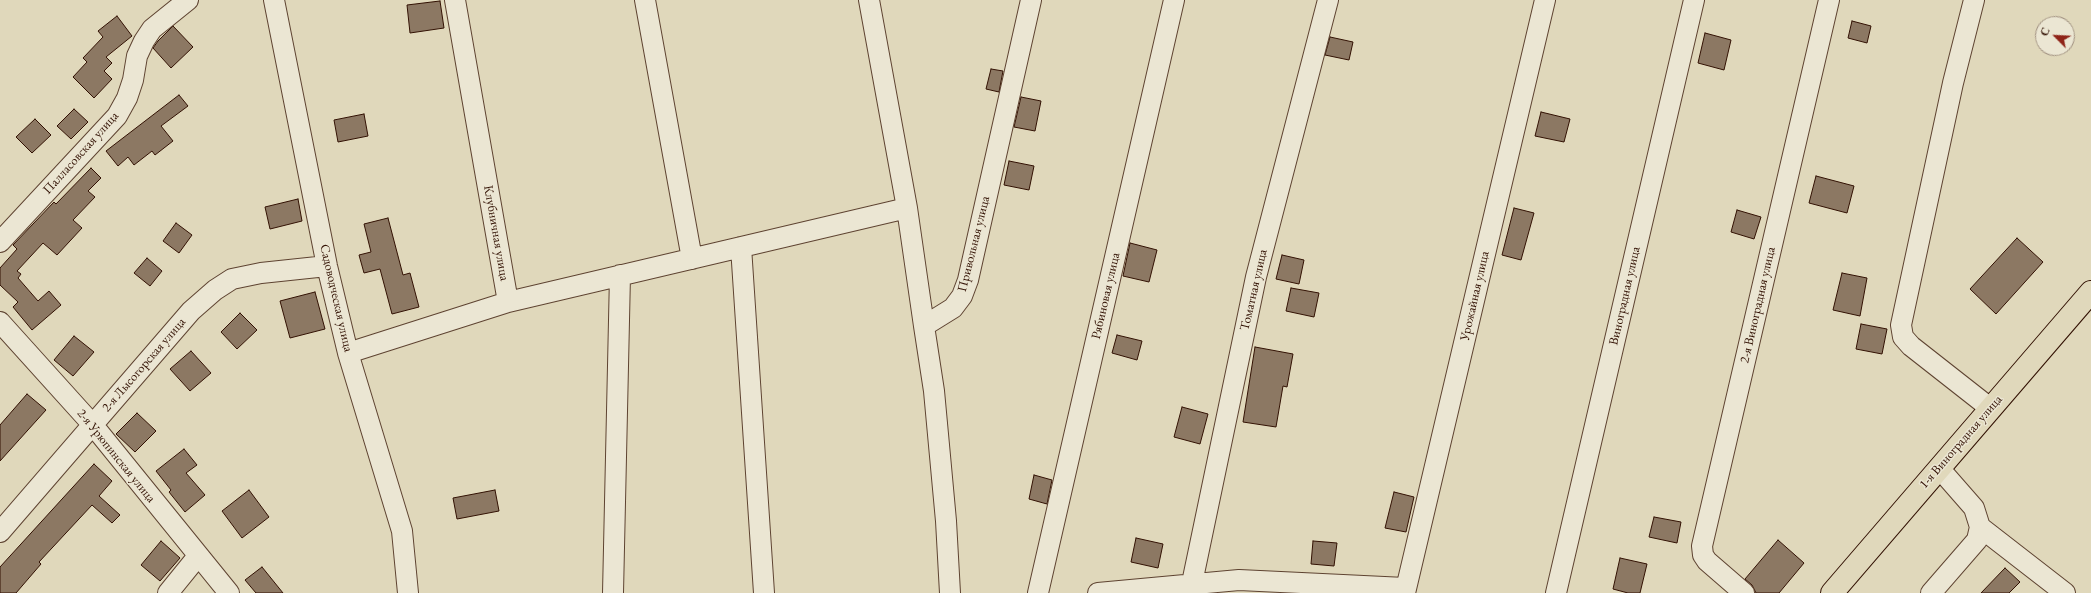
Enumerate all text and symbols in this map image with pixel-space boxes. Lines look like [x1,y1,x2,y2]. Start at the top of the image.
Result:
north arrow [2035,16,2075,56]
text: С [2037,25,2053,38]
street label: Палласовская улица [40,109,122,197]
street label: Клубничная улица [480,184,512,282]
street label: Привольная улица [955,195,993,293]
street label: Садоводческая улица [316,243,356,353]
street label: Виноградная улица [1606,245,1644,347]
street label: 2-я Виноградная улица [1737,245,1779,365]
street label: Томатная улица [1237,248,1271,332]
street label: Урожайная улица [1457,250,1493,342]
street label: Рябиновая улица [1088,251,1124,341]
street label: 2-я Лысогорская улица [99,315,189,415]
street label: 1-я Виноградная улица [1916,392,2006,492]
street label: 2-я Урюпинская улица [73,406,159,506]

